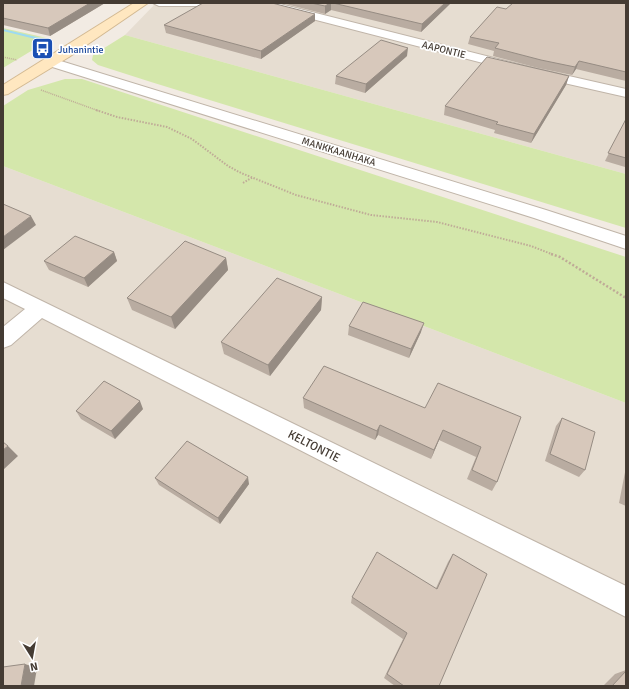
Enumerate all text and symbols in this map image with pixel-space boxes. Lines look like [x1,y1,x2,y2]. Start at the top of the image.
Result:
bus stop icon: Juhanintie [30,36,56,62]
street label: AAPONTIE [421,39,467,61]
place label: Juhanintie [58,44,103,56]
street label: MANKKAANHAKA [300,135,377,169]
street label: KELTONTIE [285,427,343,466]
north arrow [12,637,52,677]
text: N [29,659,39,673]

